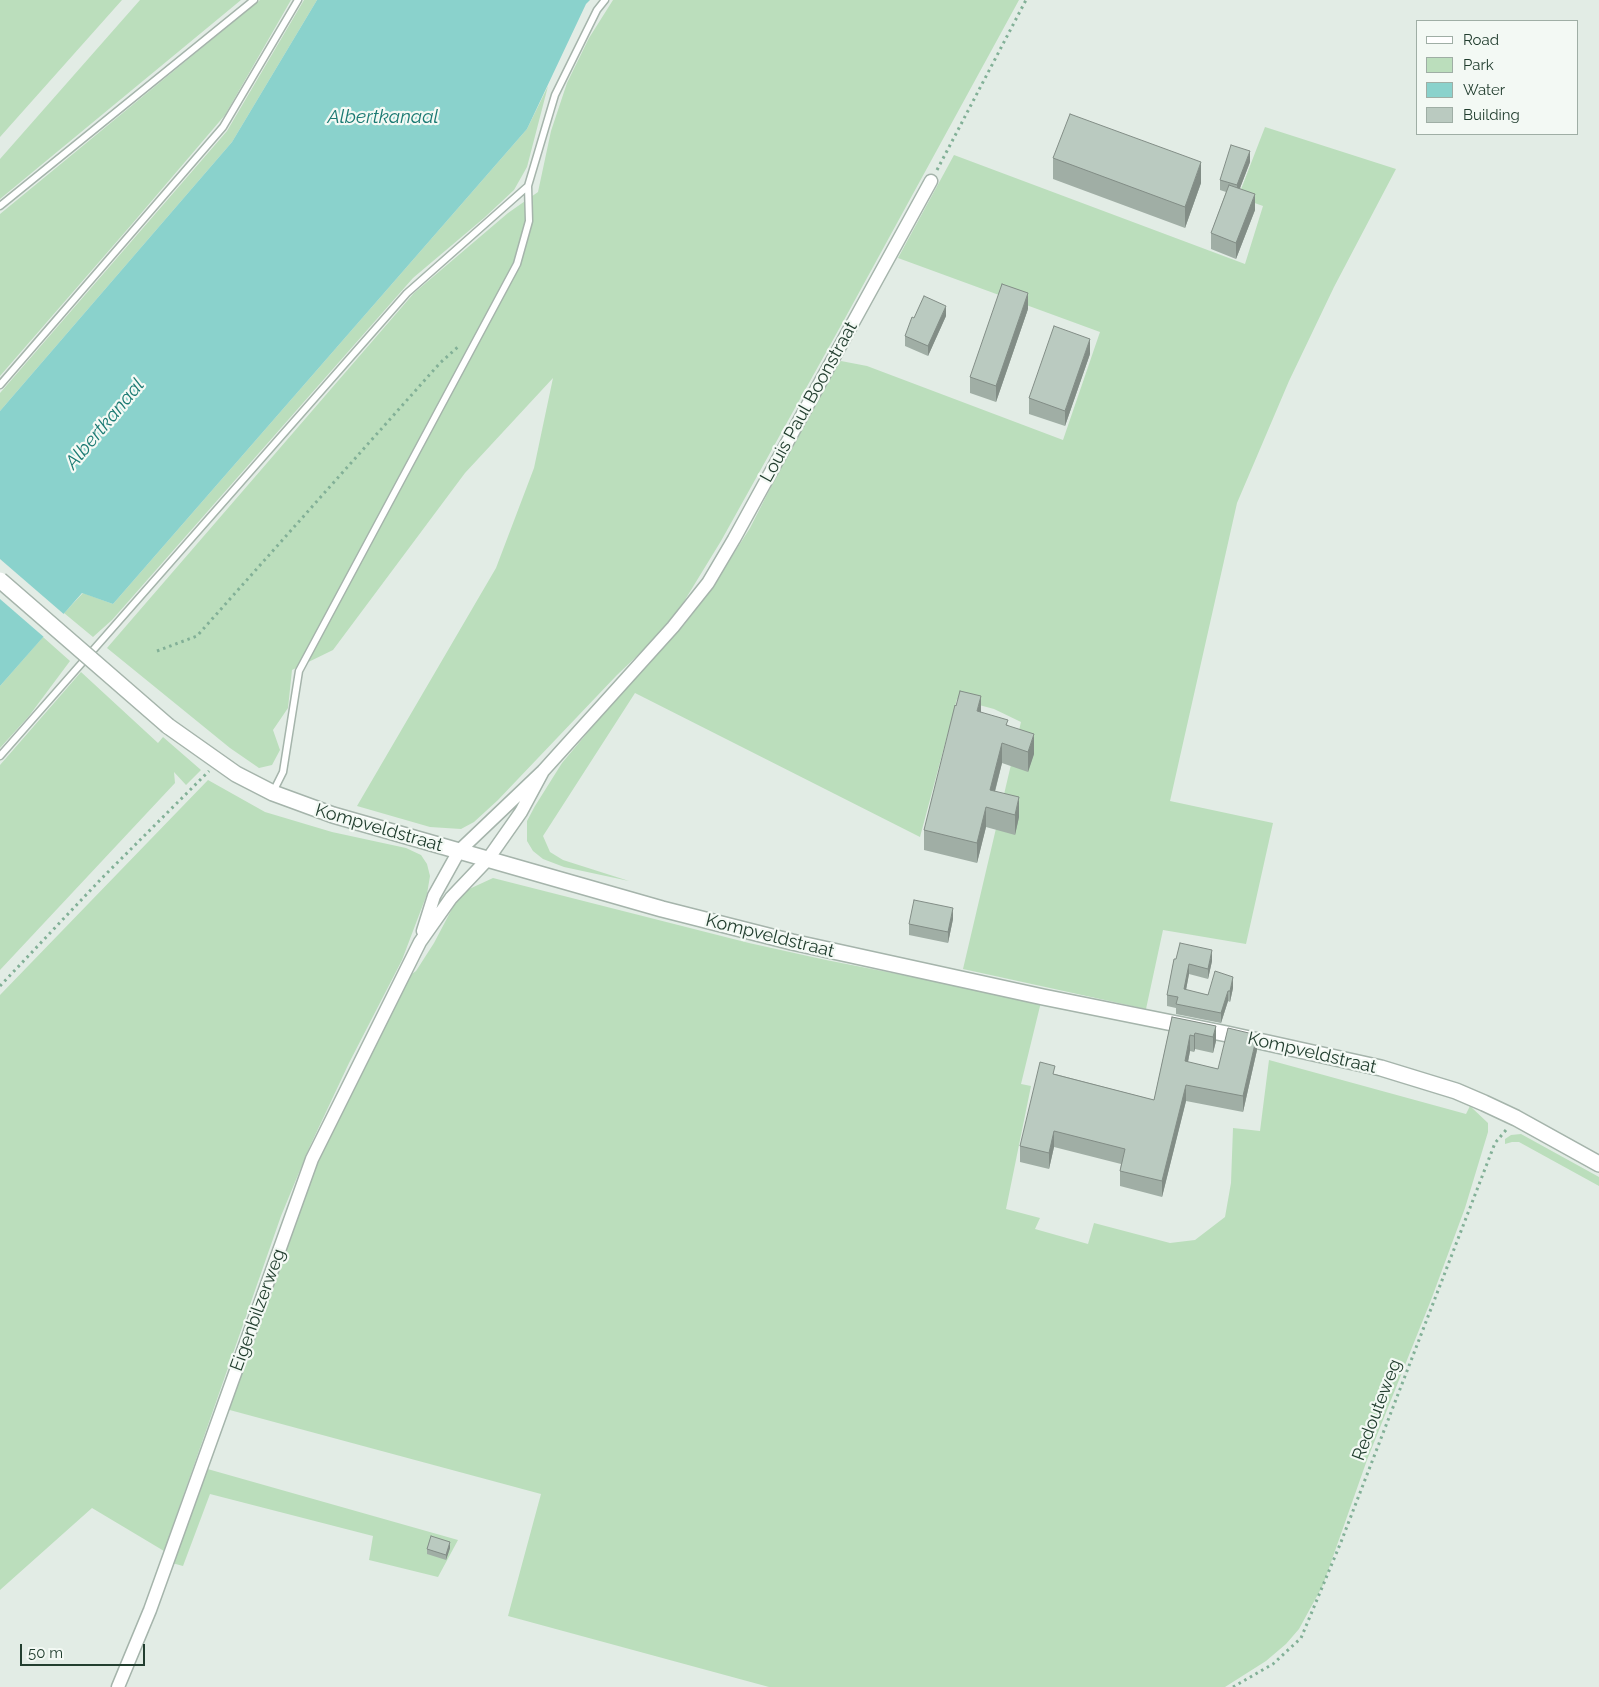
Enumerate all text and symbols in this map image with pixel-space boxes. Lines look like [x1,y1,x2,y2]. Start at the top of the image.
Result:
legend [1416,20,1579,135]
text: Road [1463,31,1499,49]
text: Park [1463,56,1494,74]
text: Water [1463,81,1505,99]
water label: Albertkanaal [327,106,439,128]
text: Building [1463,106,1520,124]
street label: Louis Paul Boonstraat [756,318,862,486]
water label: Albertkanaal [61,374,149,474]
street label: Kompveldstraat [313,799,445,857]
street label: Kompveldstraat [704,910,836,962]
street label: Kompveldstraat [1245,1028,1379,1078]
street label: Eigenbilzerweg [226,1246,290,1374]
street label: Redouteweg [1348,1356,1406,1464]
scale bar [22,1634,148,1666]
text: 50 m [28,1644,63,1662]

